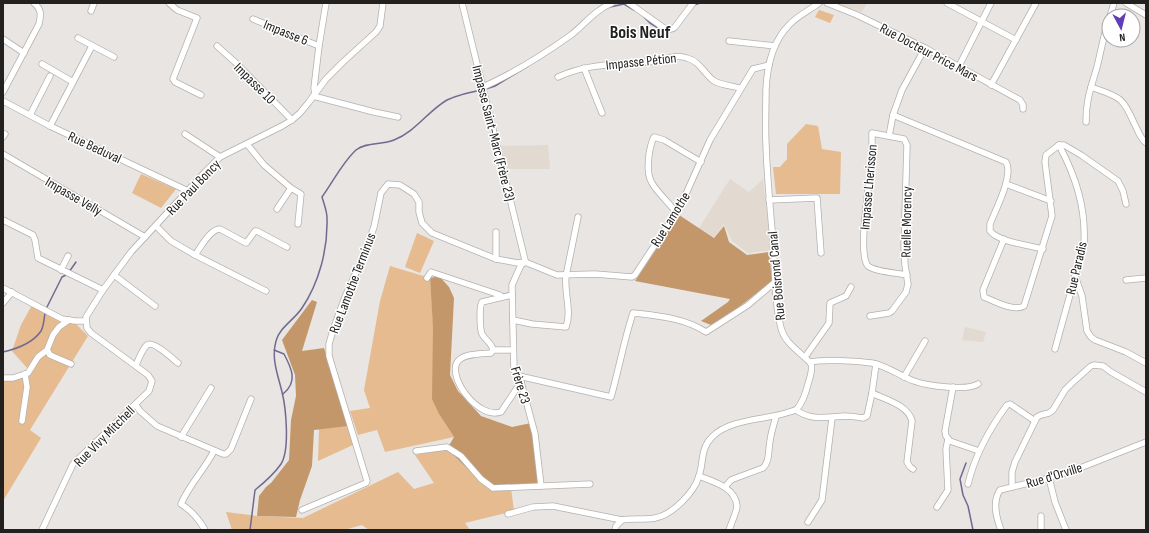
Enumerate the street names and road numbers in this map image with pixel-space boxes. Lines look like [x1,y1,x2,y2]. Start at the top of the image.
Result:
street label: Impasse 6 [261,16,311,49]
street label: Rue Docteur Price Mars [877,19,981,85]
street label: Impasse Pétion [605,49,677,74]
street label: Impasse 10 [230,59,279,108]
street label: Impasse Saint-Marc (Frère 23) [468,63,519,203]
street label: Rue Beduval [65,128,124,167]
street label: Impasse Lherisson [856,144,881,231]
street label: Rue Paul Boncy [163,156,225,219]
street label: Impasse Velly [42,173,106,220]
street label: Ruelle Morency [897,186,916,258]
street label: Rue Lamothe [647,189,694,250]
street label: Rue Lamothe Terminus [325,230,379,336]
street label: Rue Boisrond Canal [764,231,789,321]
street label: Rue Paradis [1062,240,1091,296]
street label: Frère 23 [507,364,534,406]
street label: Rue Vivy Mitchell [70,402,139,471]
street label: Rue d'Orville [1024,459,1084,492]

